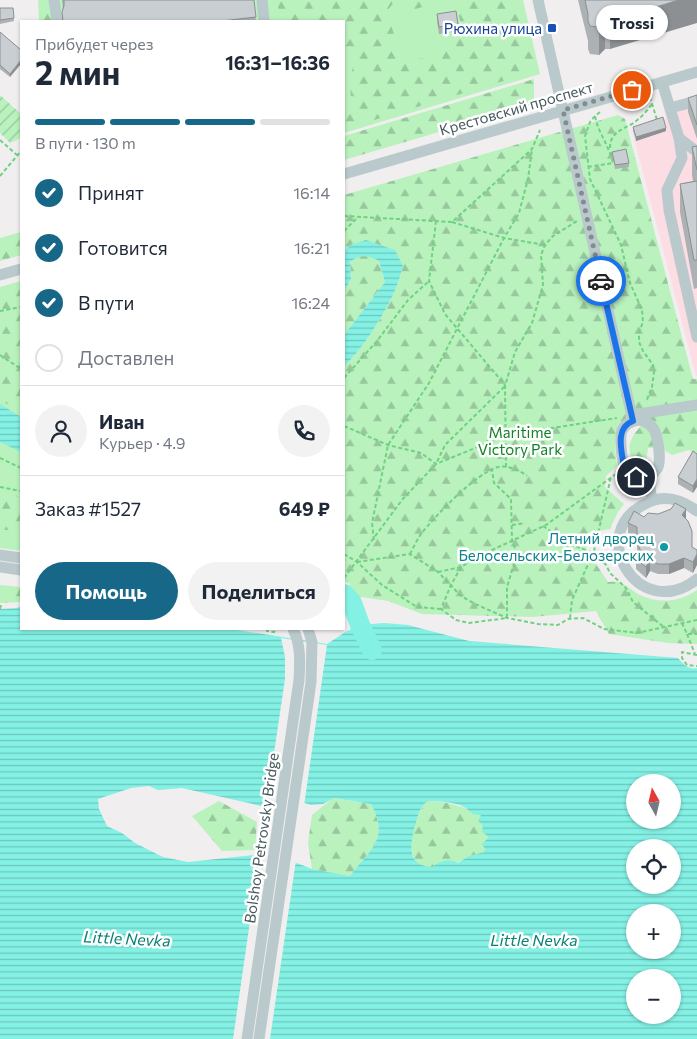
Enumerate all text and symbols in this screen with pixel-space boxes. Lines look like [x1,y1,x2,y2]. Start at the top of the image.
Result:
callout: Trossi [596,5,668,40]
text: Trossi [610,13,654,32]
place label: Рюхина улица [444,19,542,37]
marker: Рюхина улица [546,22,558,34]
text: Прибудет через [35,34,154,53]
text: 16:31–16:36 [225,51,330,74]
text: 2 мин [35,52,120,92]
pin [611,69,653,111]
icon: bag [618,76,646,104]
street label: Крестовский проспект [437,77,595,139]
text: В пути · 130 m [35,133,136,152]
icon: check [35,179,63,207]
text: Принят [78,181,144,204]
text: 16:14 [293,183,330,202]
icon: check [35,234,63,262]
text: Готовится [78,236,168,259]
text: 16:21 [294,238,330,257]
courier [576,256,626,306]
icon: car [587,267,615,295]
icon: check [35,289,63,317]
text: В пути [78,291,134,314]
text: 16:24 [291,293,330,312]
text: Доставлен [78,346,174,369]
button: person [35,405,87,457]
button: phone [278,405,330,457]
text: Иван [99,410,145,433]
park label: Maritime Victory Park [478,423,562,458]
text: Курьер · 4.9 [99,433,185,452]
pin [615,456,657,498]
icon: home [622,463,650,491]
text: Заказ #1527 [35,497,141,520]
text: 649 ₽ [279,497,330,520]
place label: Летний дворец Белосельских-Белозерских [458,529,654,564]
marker: Летний дворец Белосельских-Белозерских [658,541,670,553]
button: Помощь [35,562,178,620]
button: Поделиться [188,562,330,620]
street label: Bolshoy Petrovsky Bridge [240,751,282,924]
north arrow [626,774,681,829]
map controls [626,774,681,1024]
button: locate [626,839,681,894]
button: + [626,904,681,959]
water label: Little Nevka [83,926,171,950]
water label: Little Nevka [490,930,578,949]
button: − [626,969,681,1024]

